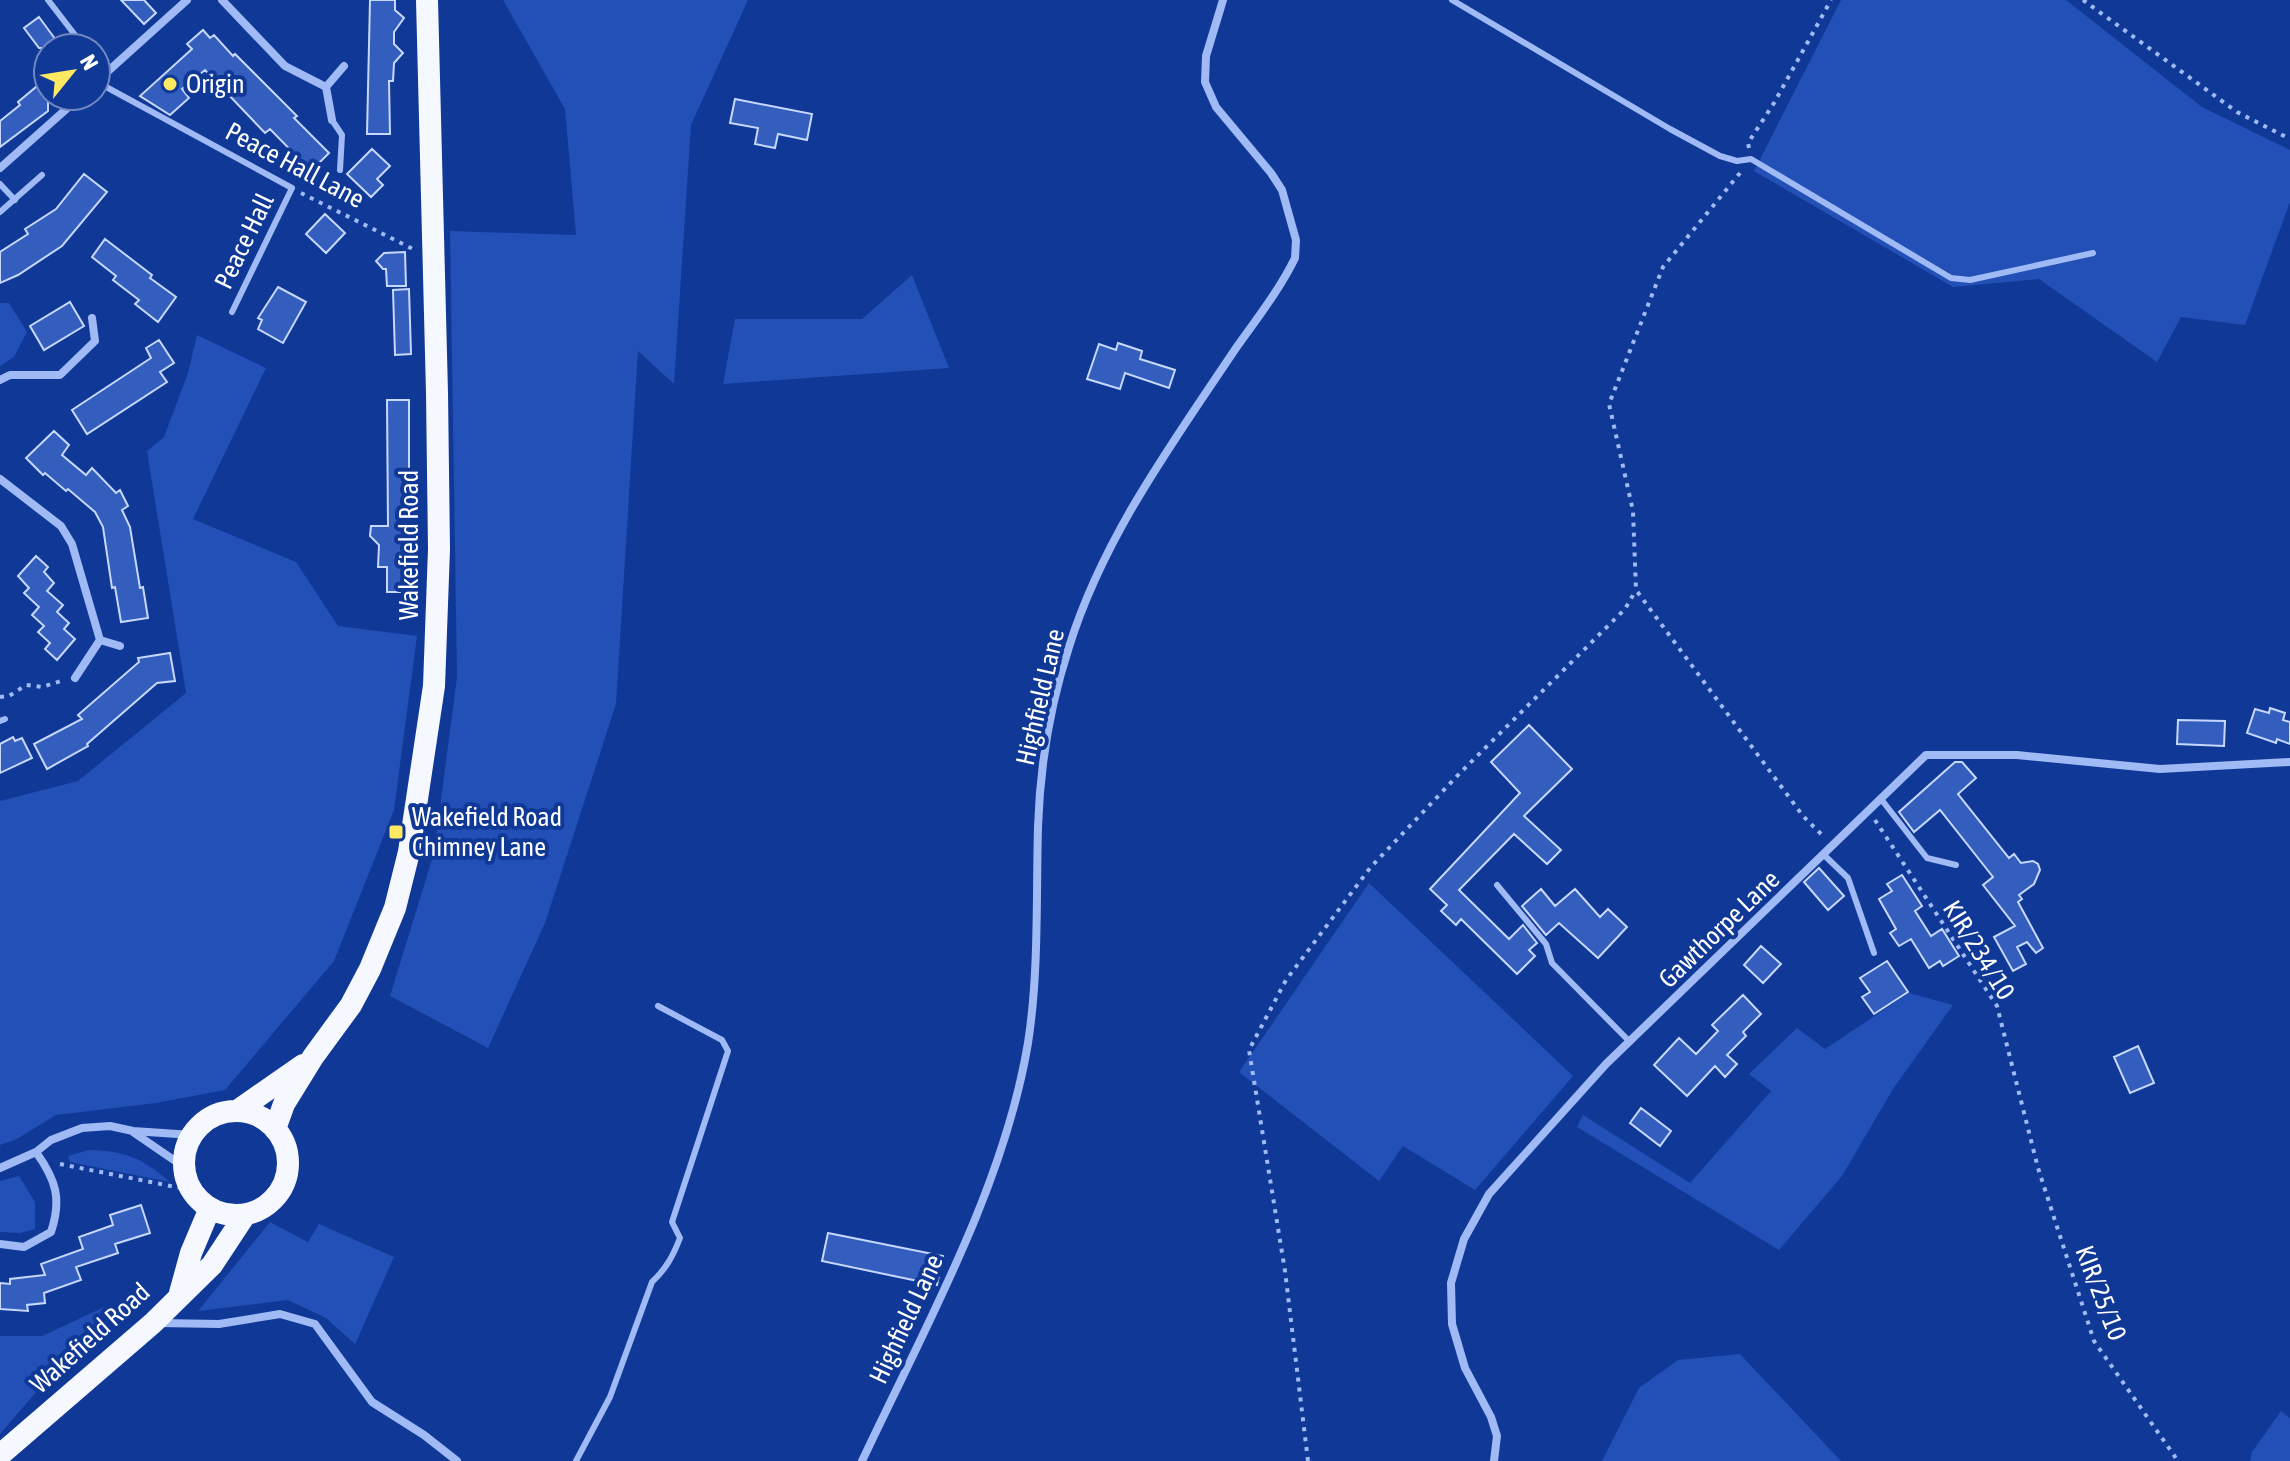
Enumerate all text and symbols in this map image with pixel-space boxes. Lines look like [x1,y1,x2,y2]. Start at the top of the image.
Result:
north arrow [32,32,112,112]
text: N [75,50,104,74]
place label: Origin [186,69,245,99]
marker: Origin [161,75,179,93]
street label: Peace Hall Lane [221,116,369,214]
street label: Peace Hall [208,188,280,294]
street label: Wakefield Road [394,470,424,620]
street label: Highfield Lane [1010,626,1070,768]
place label: Wakefield Road Chimney Lane [412,802,562,862]
marker: Wakefield Road Chimney Lane [387,823,405,841]
street label: Gawthorpe Lane [1653,864,1785,994]
street label: KIR/234/10 [1937,895,2021,1005]
street label: KIR/25/10 [2069,1241,2133,1345]
street label: Highfield Lane [863,1250,949,1388]
street label: Wakefield Road [24,1277,156,1399]

